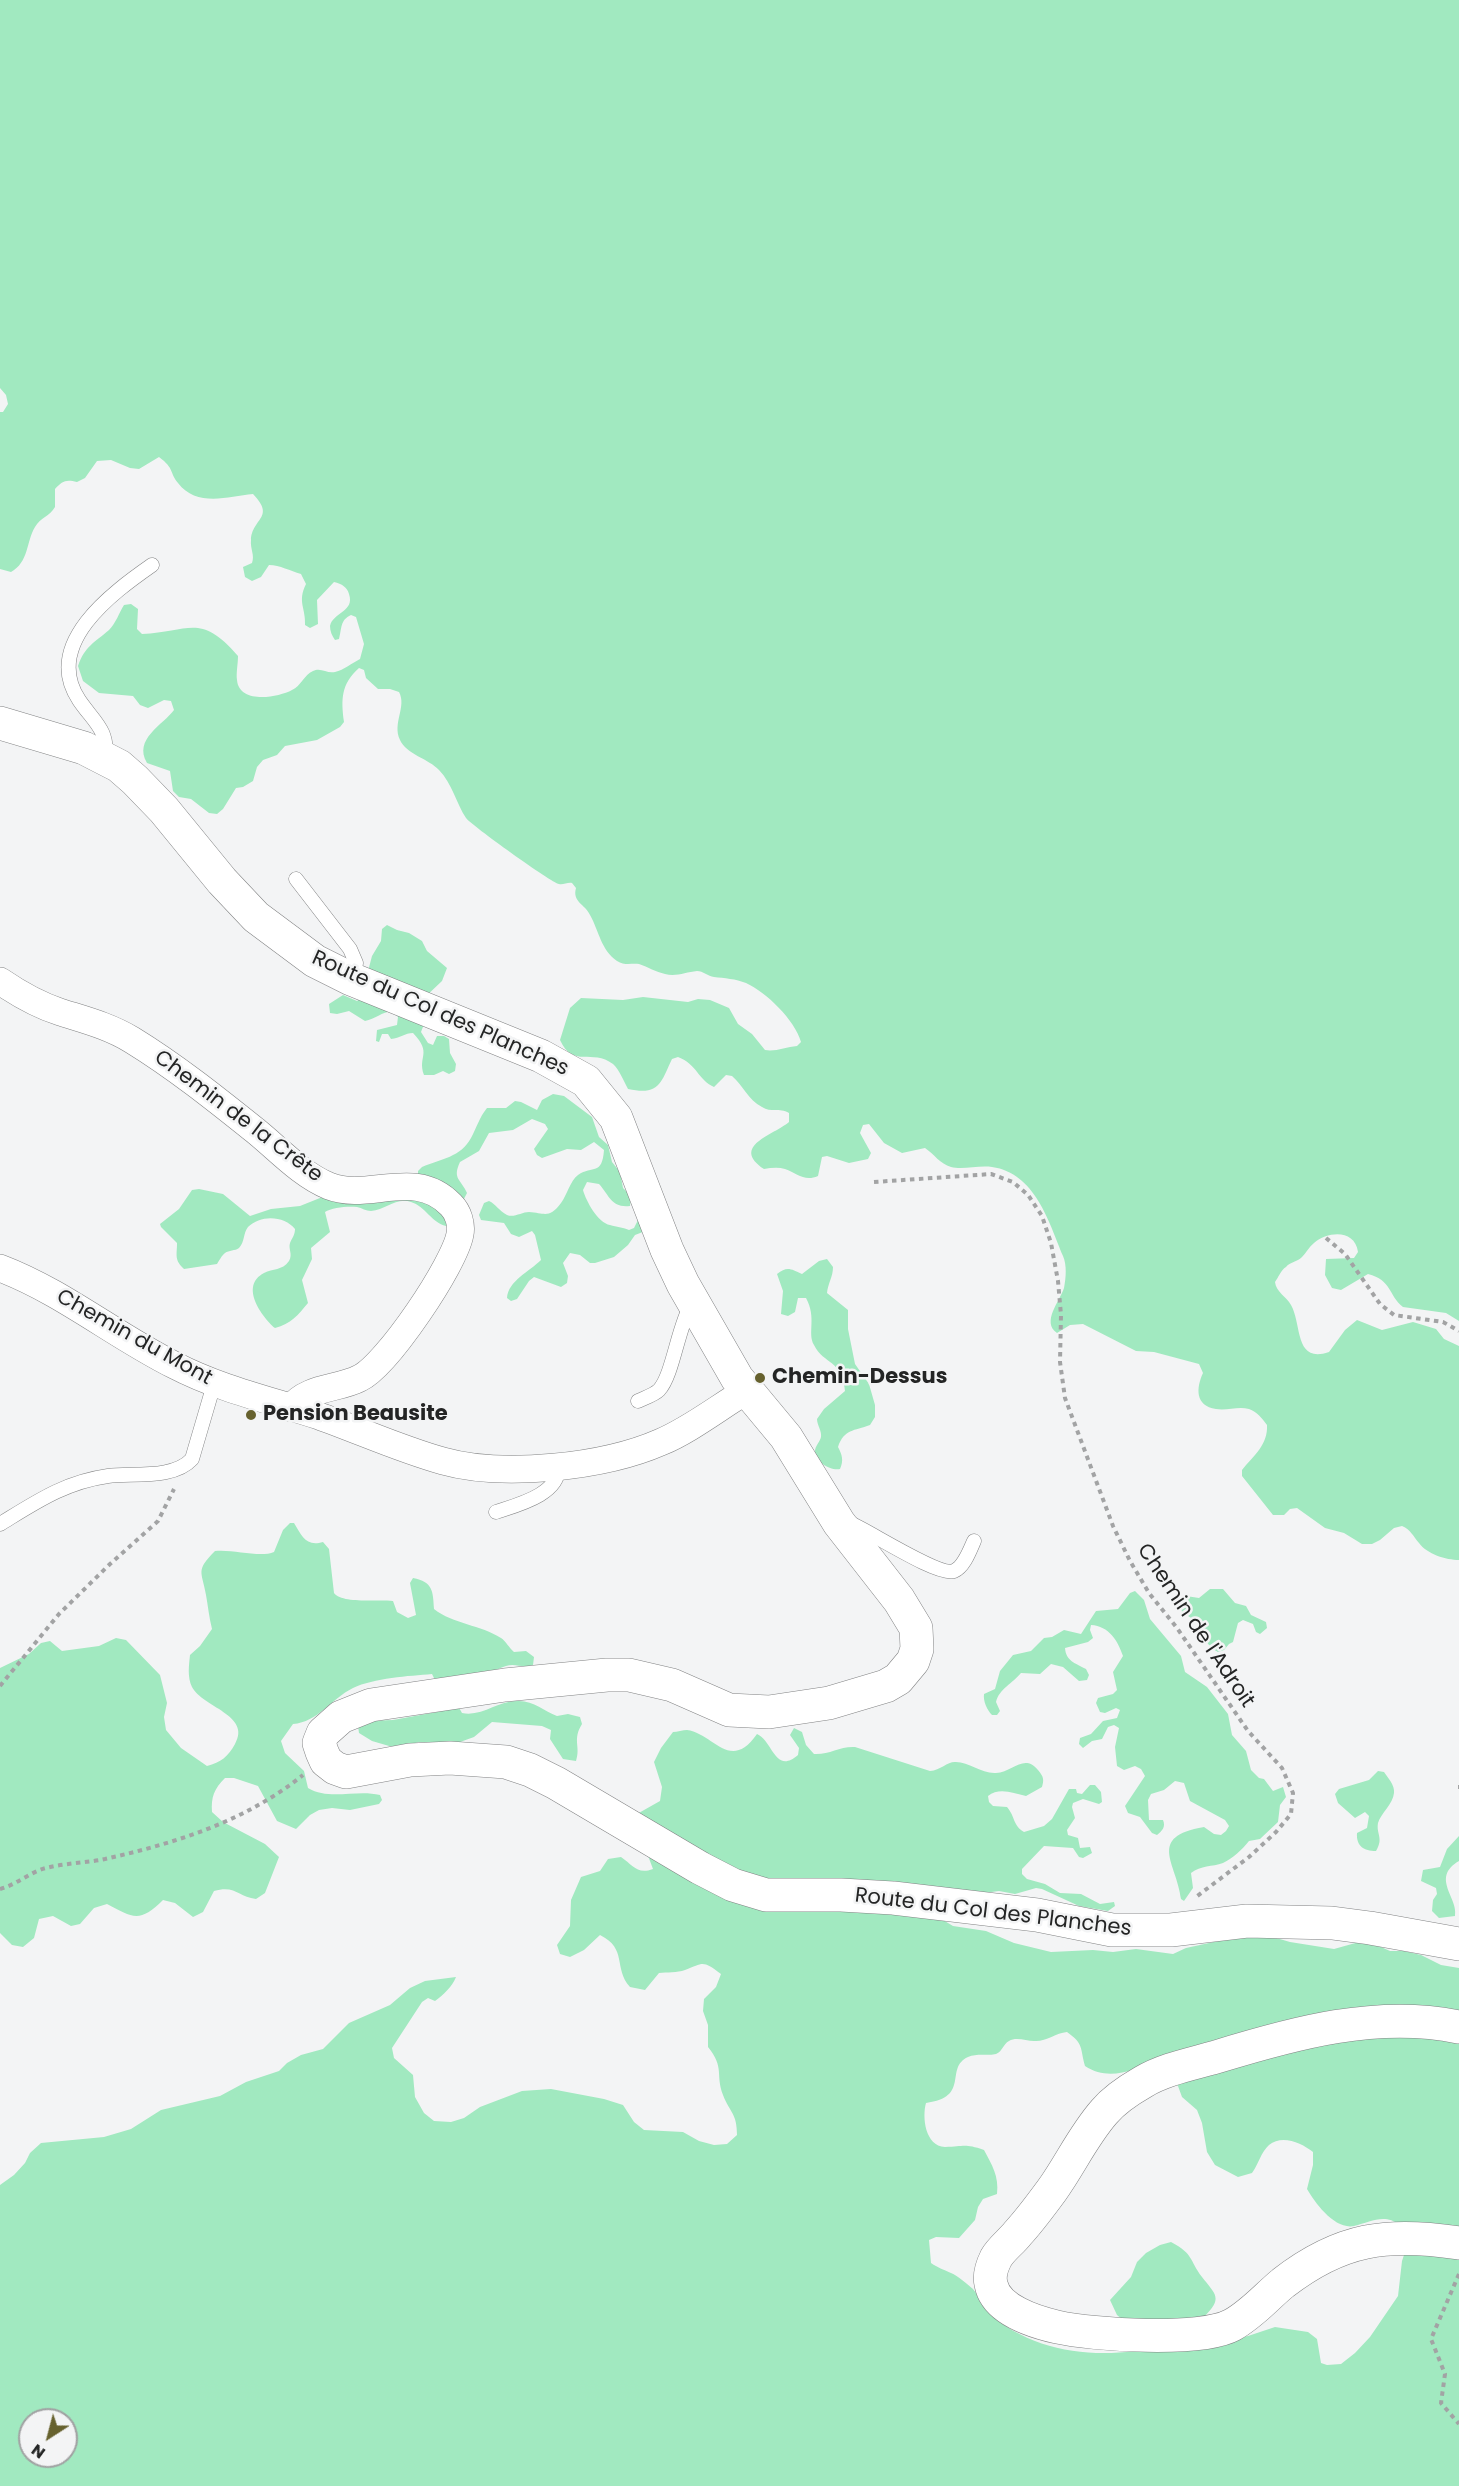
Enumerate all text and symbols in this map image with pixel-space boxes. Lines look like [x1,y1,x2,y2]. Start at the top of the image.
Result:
street label: Route du Col des Planches [308,946,572,1082]
street label: Chemin de la Crête [149,1046,327,1188]
street label: Chemin du Mont [52,1285,216,1391]
place label: Chemin-Dessus [772,1365,947,1391]
marker: Chemin-Dessus [753,1371,767,1385]
place label: Pension Beausite [263,1402,448,1428]
marker: Pension Beausite [244,1408,258,1422]
street label: Chemin de l'Adroit [1131,1539,1259,1713]
street label: Route du Col des Planches [853,1884,1133,1942]
north arrow [18,2408,78,2468]
text: N [27,2439,50,2464]

